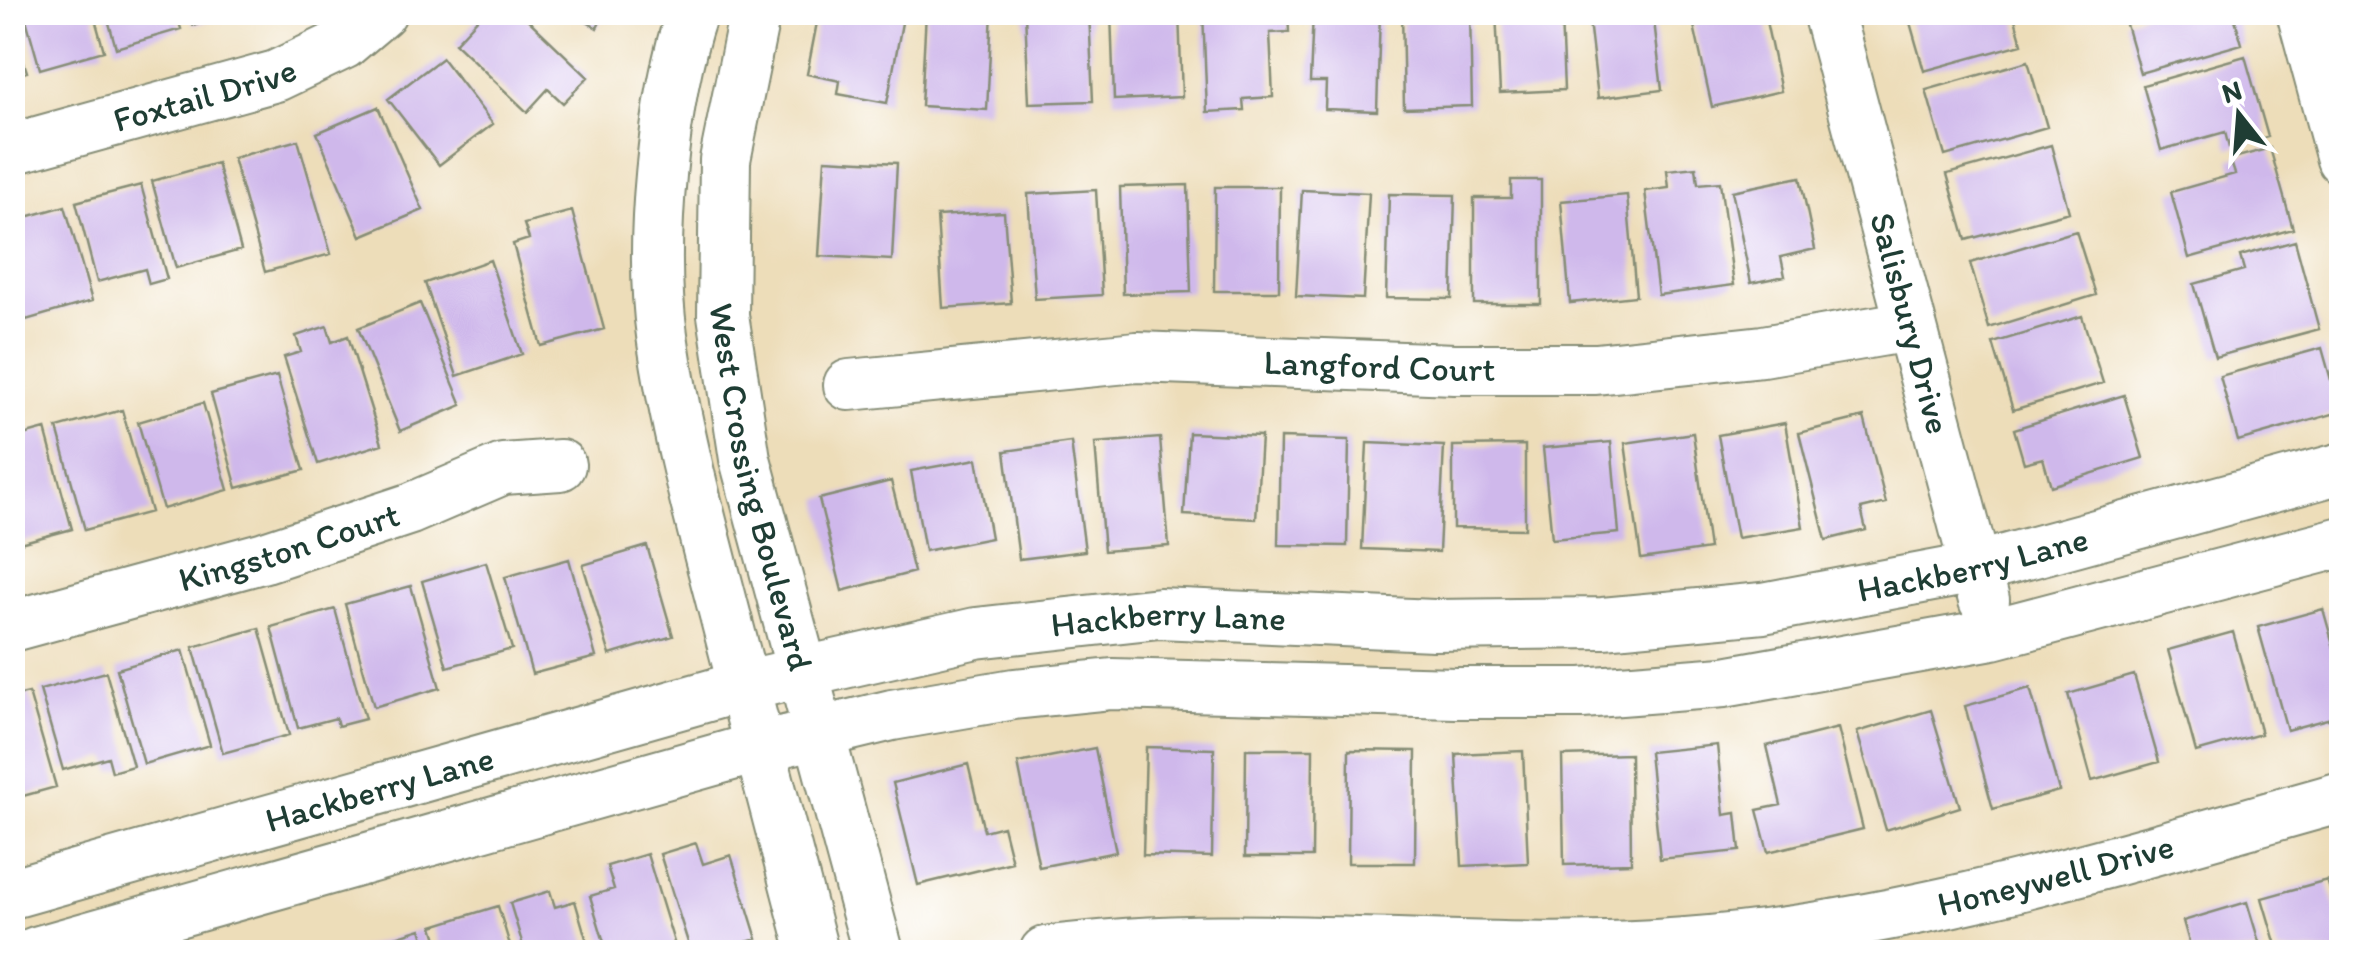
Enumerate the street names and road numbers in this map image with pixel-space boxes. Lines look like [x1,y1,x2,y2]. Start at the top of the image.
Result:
street label: Foxtail Drive [109,48,303,141]
street label: Salisbury Drive [1861,208,1960,438]
street label: West Crossing Boulevard [700,300,822,675]
street label: Langford Court [1263,341,1495,390]
street label: Kingston Court [174,493,405,601]
street label: Hackberry Lane [1854,517,2093,611]
street label: Hackberry Lane [1049,592,1287,646]
street label: Hackberry Lane [260,737,499,841]
street label: Honeywell Drive [1933,824,2178,925]

